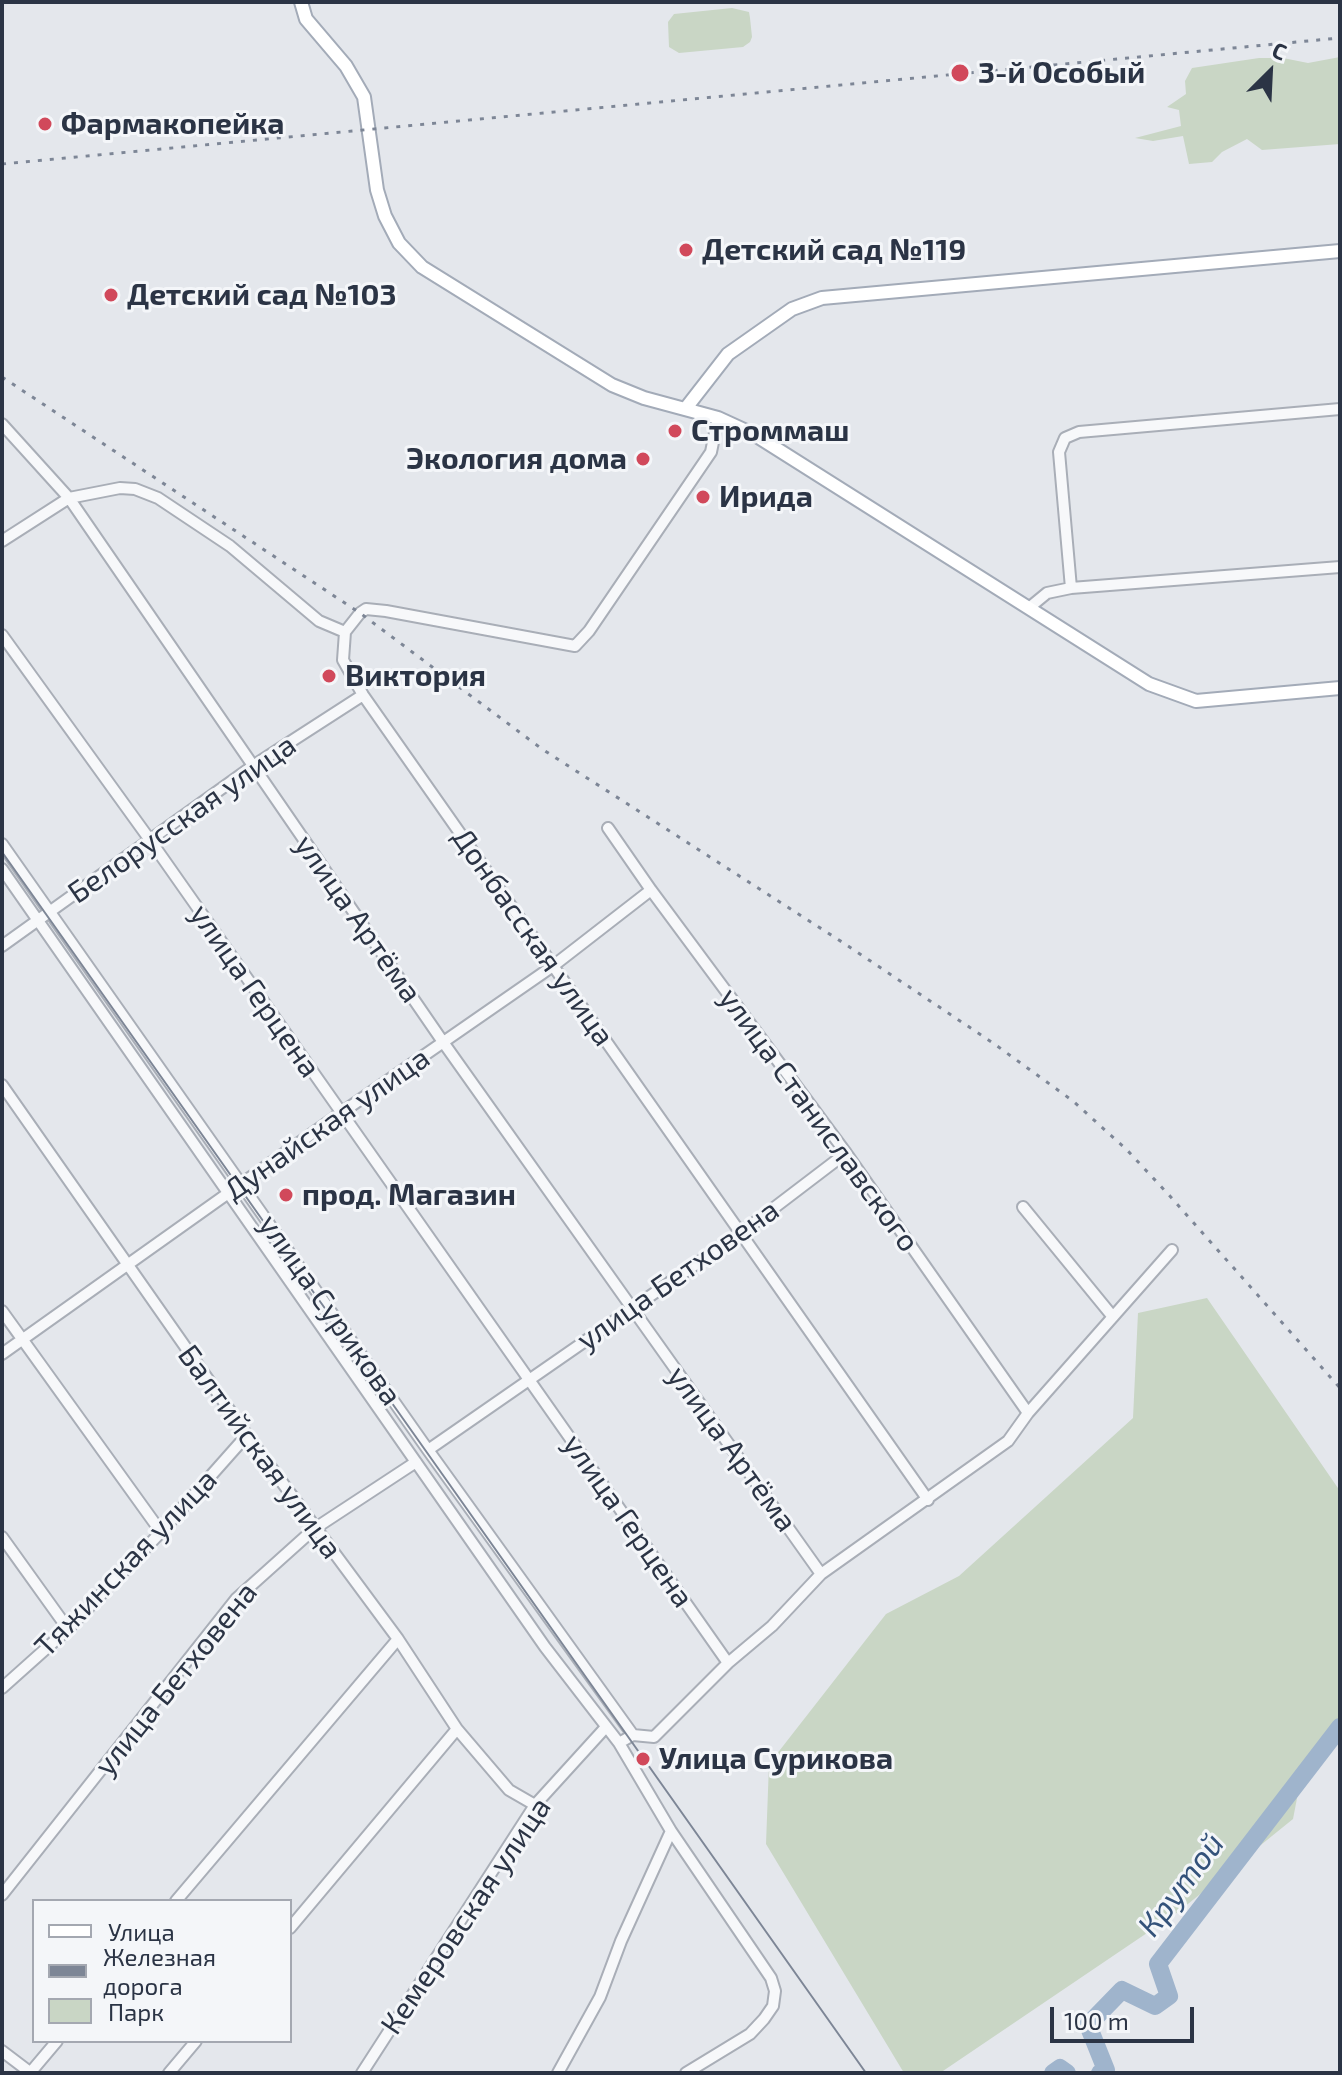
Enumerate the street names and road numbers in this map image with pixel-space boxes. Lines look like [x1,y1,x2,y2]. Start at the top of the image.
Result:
street label: Белорусская улица [61,727,303,911]
street label: Донбасская улица [444,821,622,1053]
street label: улица Артёма [287,828,429,1010]
street label: улица Герцена [182,898,328,1084]
street label: улица Станиславского [711,981,927,1259]
street label: Дунайская улица [217,1040,437,1208]
street label: улица Бетховена [570,1192,786,1358]
street label: улица Сурикова [251,1208,409,1412]
street label: Балтийская улица [170,1338,350,1566]
street label: улица Артёма [660,1359,804,1539]
street label: улица Герцена [555,1428,701,1614]
street label: Тяжинская улица [27,1462,225,1664]
street label: улица Бетховена [87,1575,265,1783]
street label: Кемеровская улица [373,1791,559,2041]

